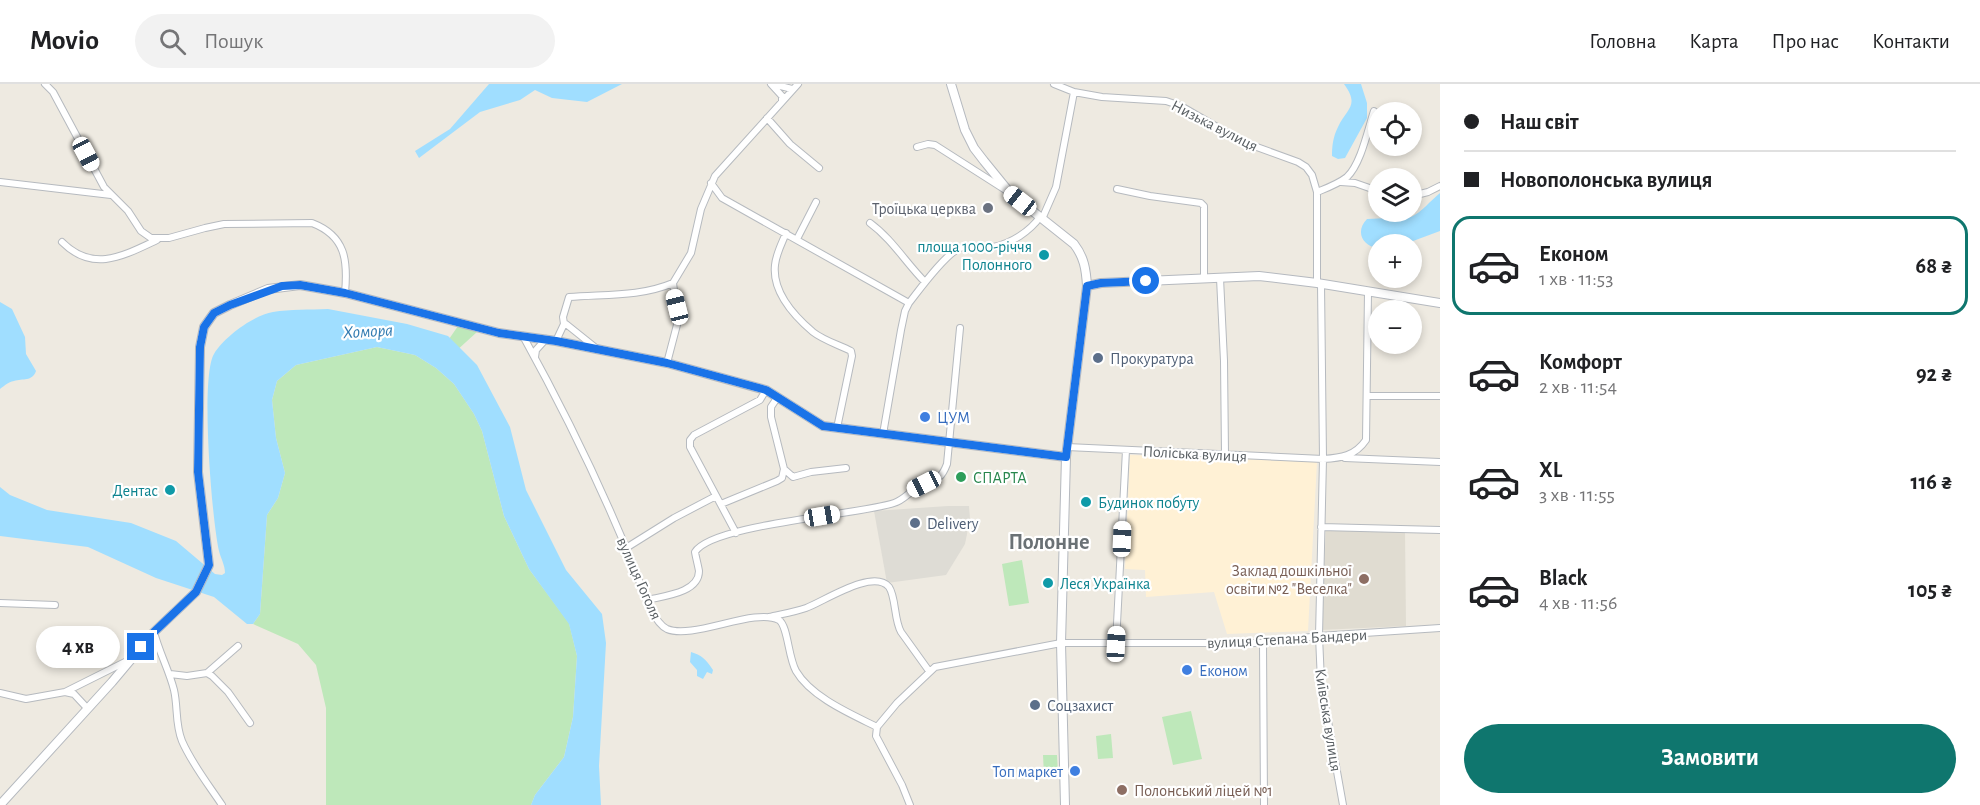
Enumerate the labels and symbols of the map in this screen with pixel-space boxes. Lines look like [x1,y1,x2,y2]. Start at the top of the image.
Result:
street label: Низька вулиця [1168,97,1261,155]
car [70,134,102,174]
car [1000,183,1040,219]
place label: Троїцька церква [872,201,976,217]
marker: Троїцька церква [981,201,995,215]
place label: площа 1000-річчя Полонного [917,239,1032,273]
marker: площа 1000-річчя Полонного [1037,248,1051,262]
route start [1132,267,1159,294]
car [664,287,690,327]
water label: Хомора [343,322,394,342]
marker: Прокуратура [1091,351,1105,365]
place label: Прокуратура [1110,351,1194,368]
marker: ЦУМ [918,410,932,424]
place label: ЦУМ [937,410,970,426]
street label: Поліська вулиця [1142,443,1248,466]
car [904,468,944,500]
marker: СПАРТА [954,470,968,484]
place label: СПАРТА [973,470,1027,486]
place label: Дентас [112,483,158,499]
marker: Дентас [163,483,177,497]
marker: Будинок побуту [1079,495,1093,509]
place label: Будинок побуту [1098,495,1199,512]
car [803,504,841,528]
marker: Delivery [908,516,922,530]
place label: Delivery [927,516,979,533]
car [1112,521,1132,557]
district label: Полонне [1008,531,1090,553]
street label: вулиця Гоголя [613,535,664,623]
place label: Заклад дошкільної освіти №2 "Веселка" [1226,563,1352,597]
marker: Заклад дошкільної освіти №2 "Веселка" [1357,572,1371,586]
marker: Леся Українка [1041,576,1055,590]
place label: Леся Українка [1060,576,1150,592]
callout: 4 хв [36,626,120,668]
car [1106,626,1126,662]
street label: вулиця Степана Бандери [1207,627,1368,652]
route end [127,633,154,660]
marker: Економ [1180,663,1194,677]
place label: Економ [1199,663,1248,679]
street label: Київська вулиця [1311,668,1344,773]
marker: Соцзахист [1028,698,1042,712]
place label: Соцзахист [1047,698,1114,714]
place label: Топ маркет [993,764,1063,780]
marker: Топ маркет [1068,764,1082,778]
marker: Полонський ліцей №1 [1115,783,1129,797]
place label: Полонський ліцей №1 [1134,783,1273,799]

